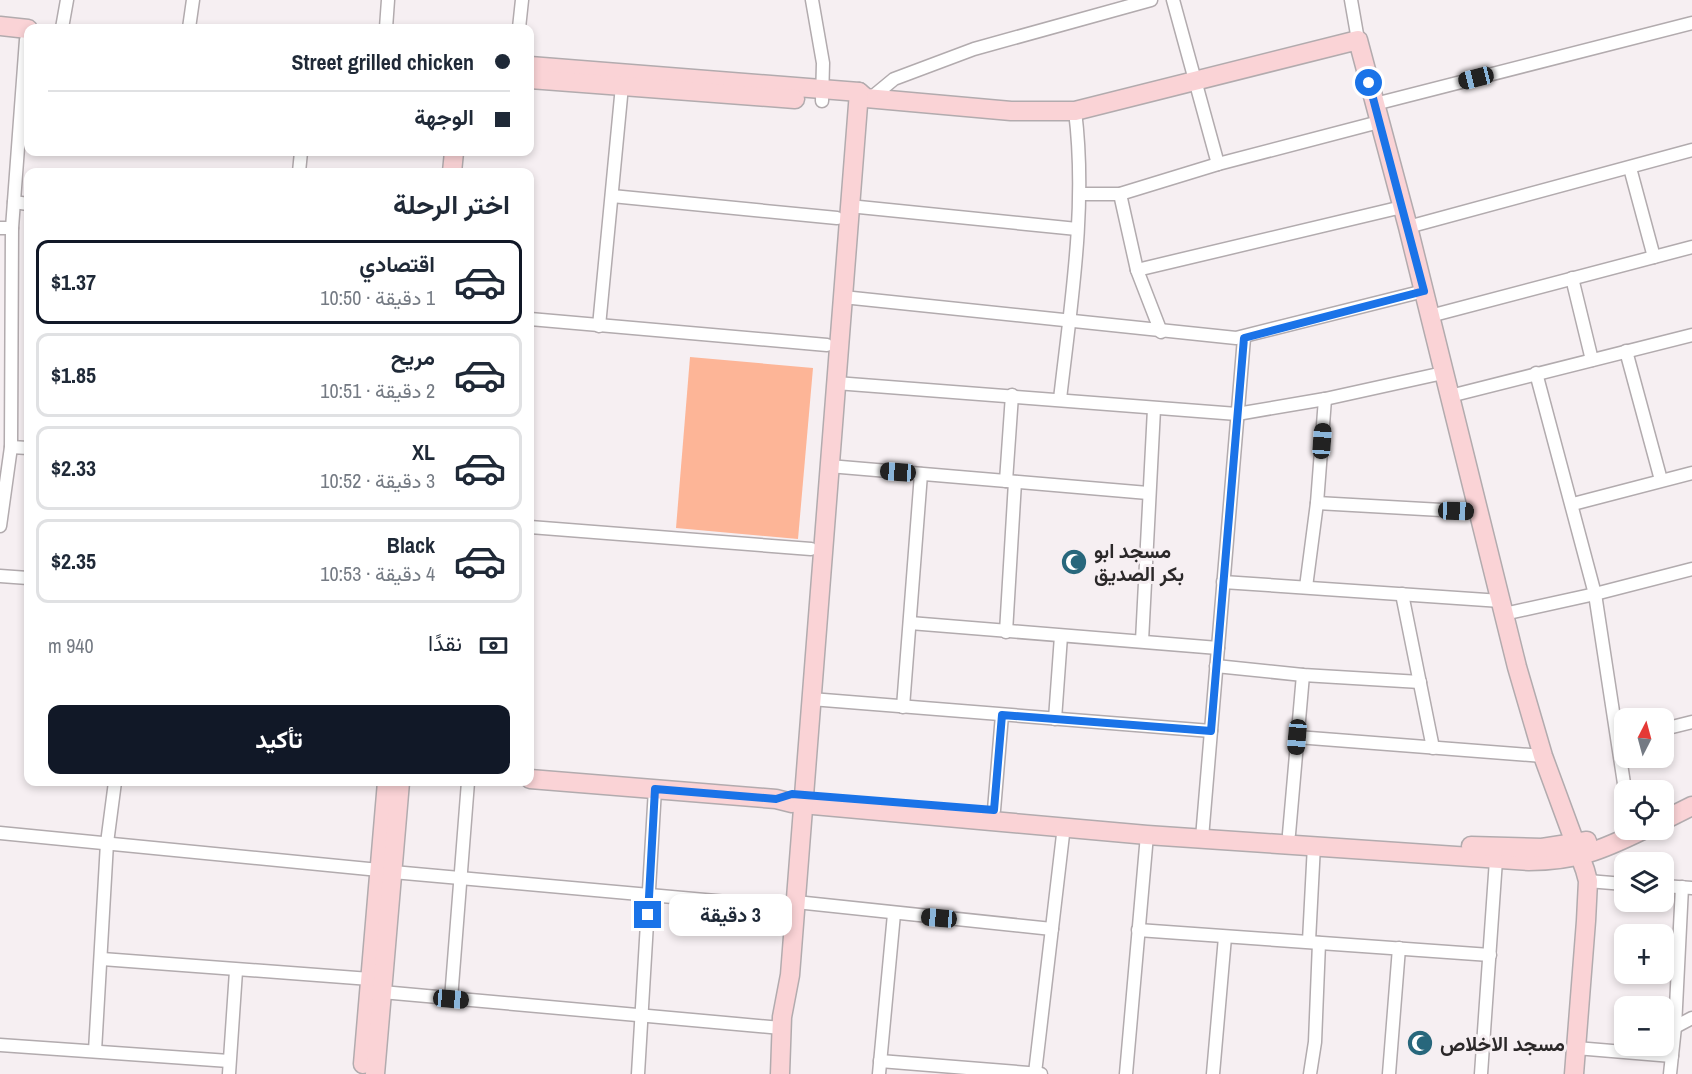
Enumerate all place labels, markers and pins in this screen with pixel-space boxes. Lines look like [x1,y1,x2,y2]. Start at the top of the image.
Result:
place label: مسجد ابو بكر الصديق [1094,537,1184,587]
mosque icon: مسجد ابو بكر الصديق [1059,547,1089,577]
mosque icon: مسجد الاخلاص [1405,1028,1435,1058]
place label: مسجد الاخلاص [1440,1030,1565,1057]

